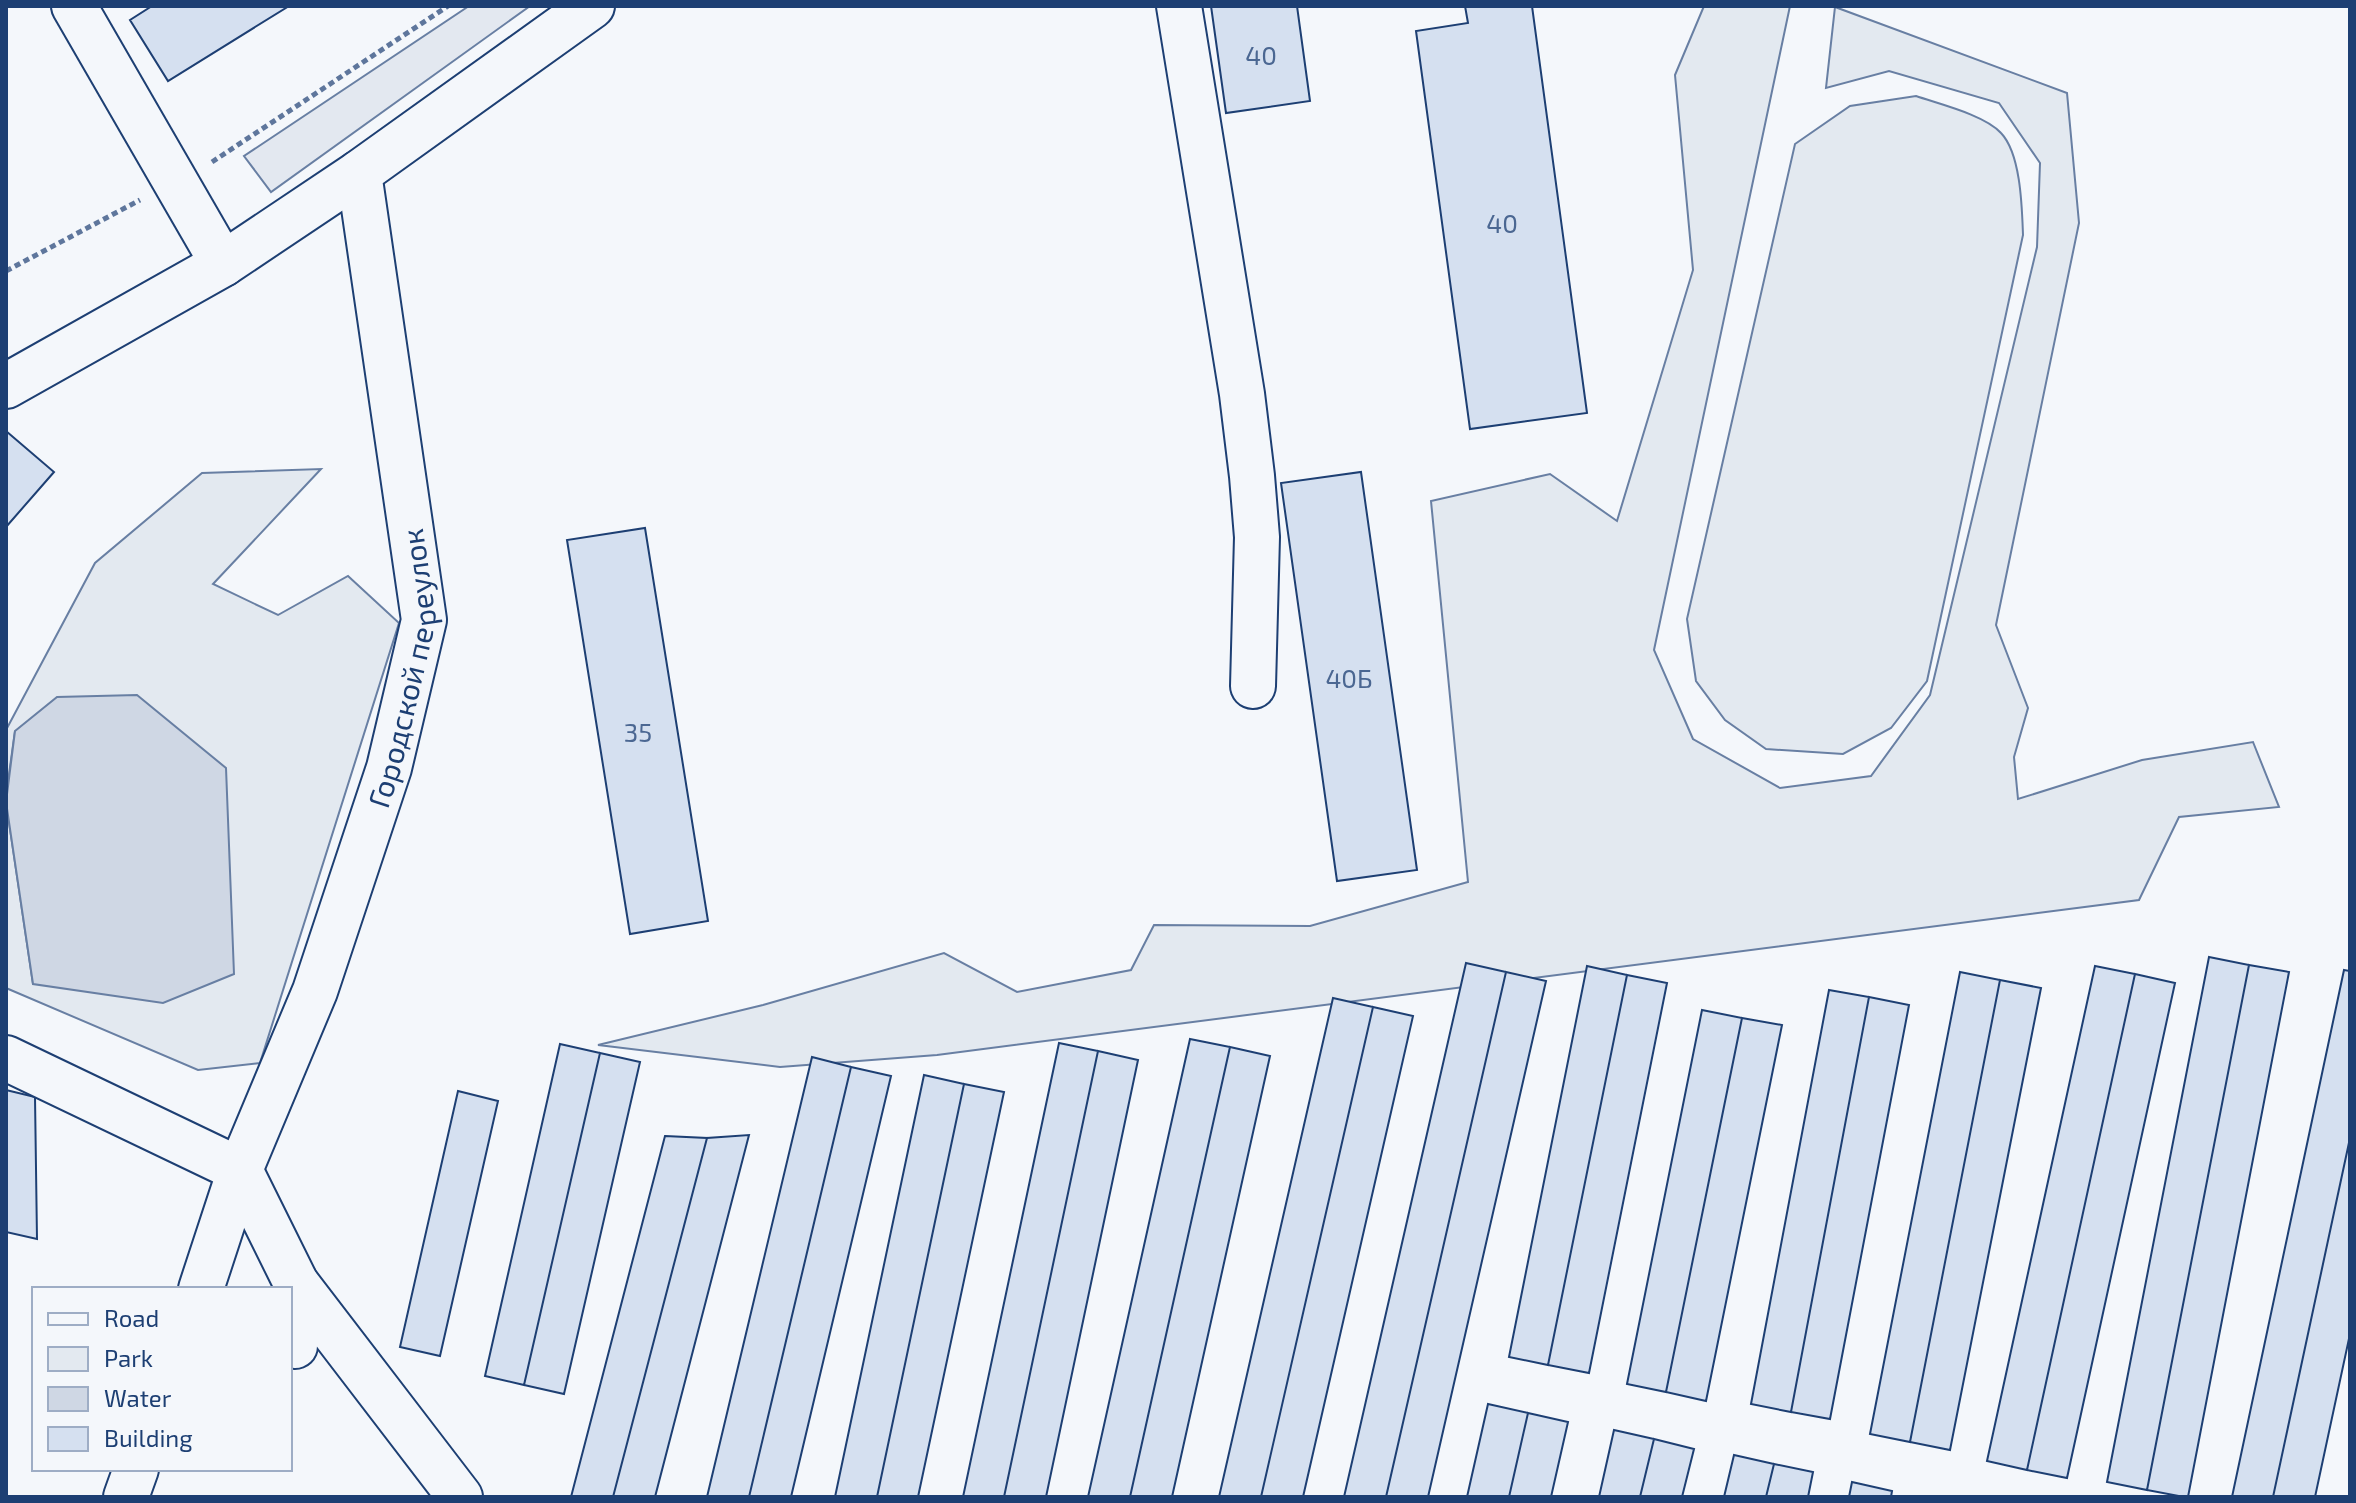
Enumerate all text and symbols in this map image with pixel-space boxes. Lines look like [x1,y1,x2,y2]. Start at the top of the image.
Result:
house number: 40 [1245,39,1277,70]
house number: 40 [1486,207,1518,238]
street label: Городской переулок [359,527,443,812]
house number: 40Б [1325,662,1373,693]
house number: 35 [624,716,652,747]
legend [32,1287,292,1471]
text: Road [104,1303,159,1332]
text: Park [104,1343,153,1372]
text: Water [104,1383,172,1412]
text: Building [104,1423,193,1452]

